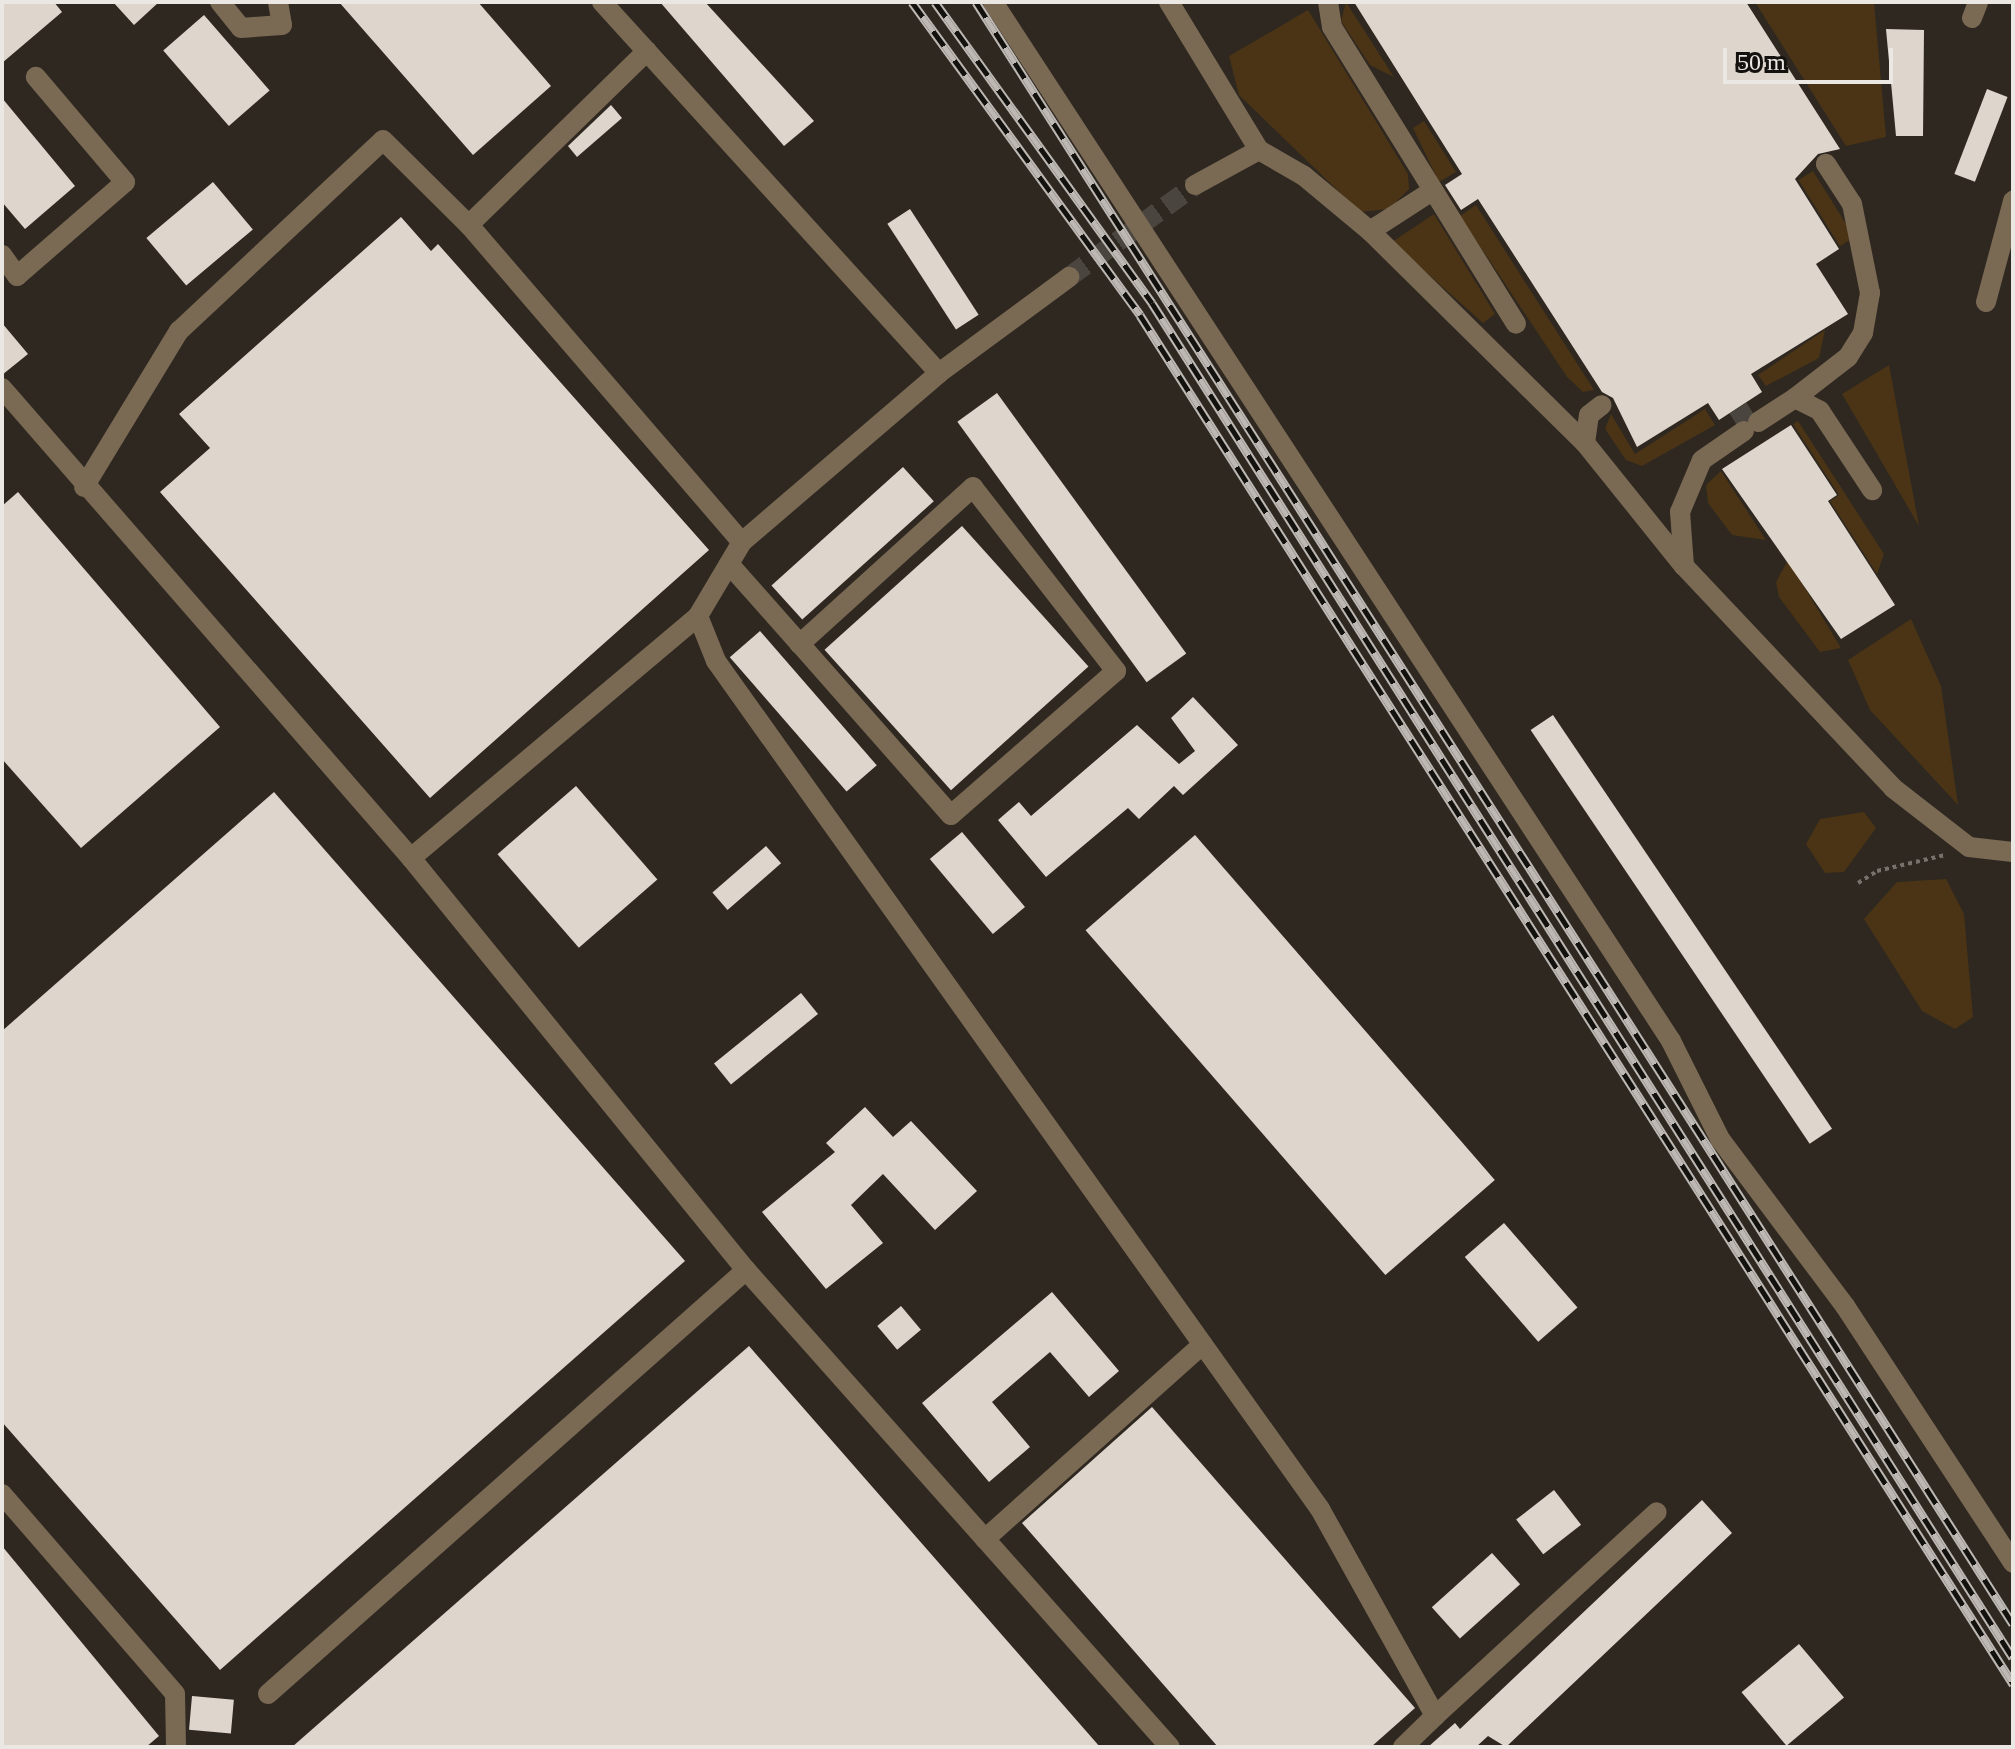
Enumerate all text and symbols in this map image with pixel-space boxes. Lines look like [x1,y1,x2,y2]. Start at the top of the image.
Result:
scale bar [1727,32,1897,82]
text: 50 m [1737,49,1786,75]

